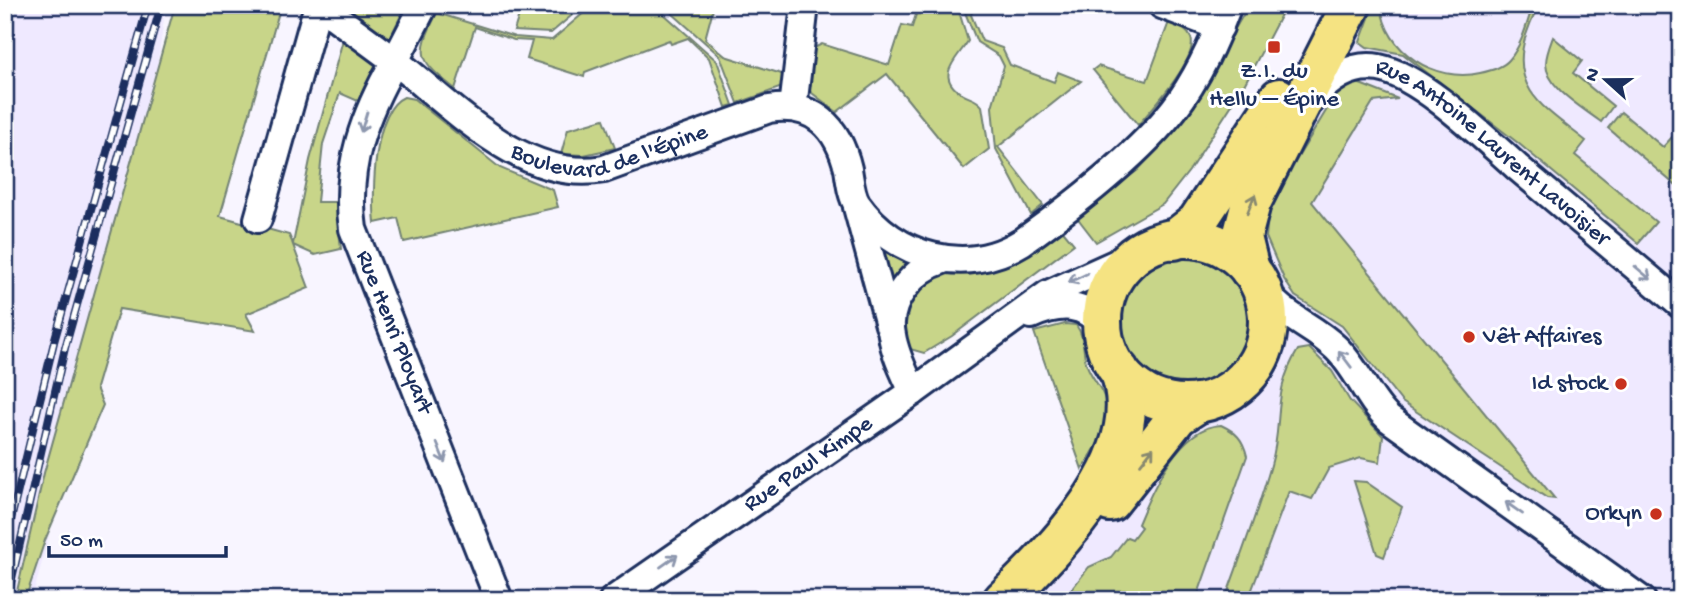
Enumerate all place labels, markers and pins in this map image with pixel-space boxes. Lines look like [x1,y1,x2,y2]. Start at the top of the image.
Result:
marker: Z.I. du Hellu – Épine [1266,39,1282,55]
place label: Z.I. du Hellu – Épine [1209,58,1339,115]
place label: Vêt Affaires [1482,323,1602,352]
marker: Vêt Affaires [1461,329,1477,345]
place label: Id stock [1532,370,1609,399]
marker: Id stock [1613,376,1629,392]
place label: Orkyn [1585,500,1643,529]
marker: Orkyn [1648,506,1664,522]

